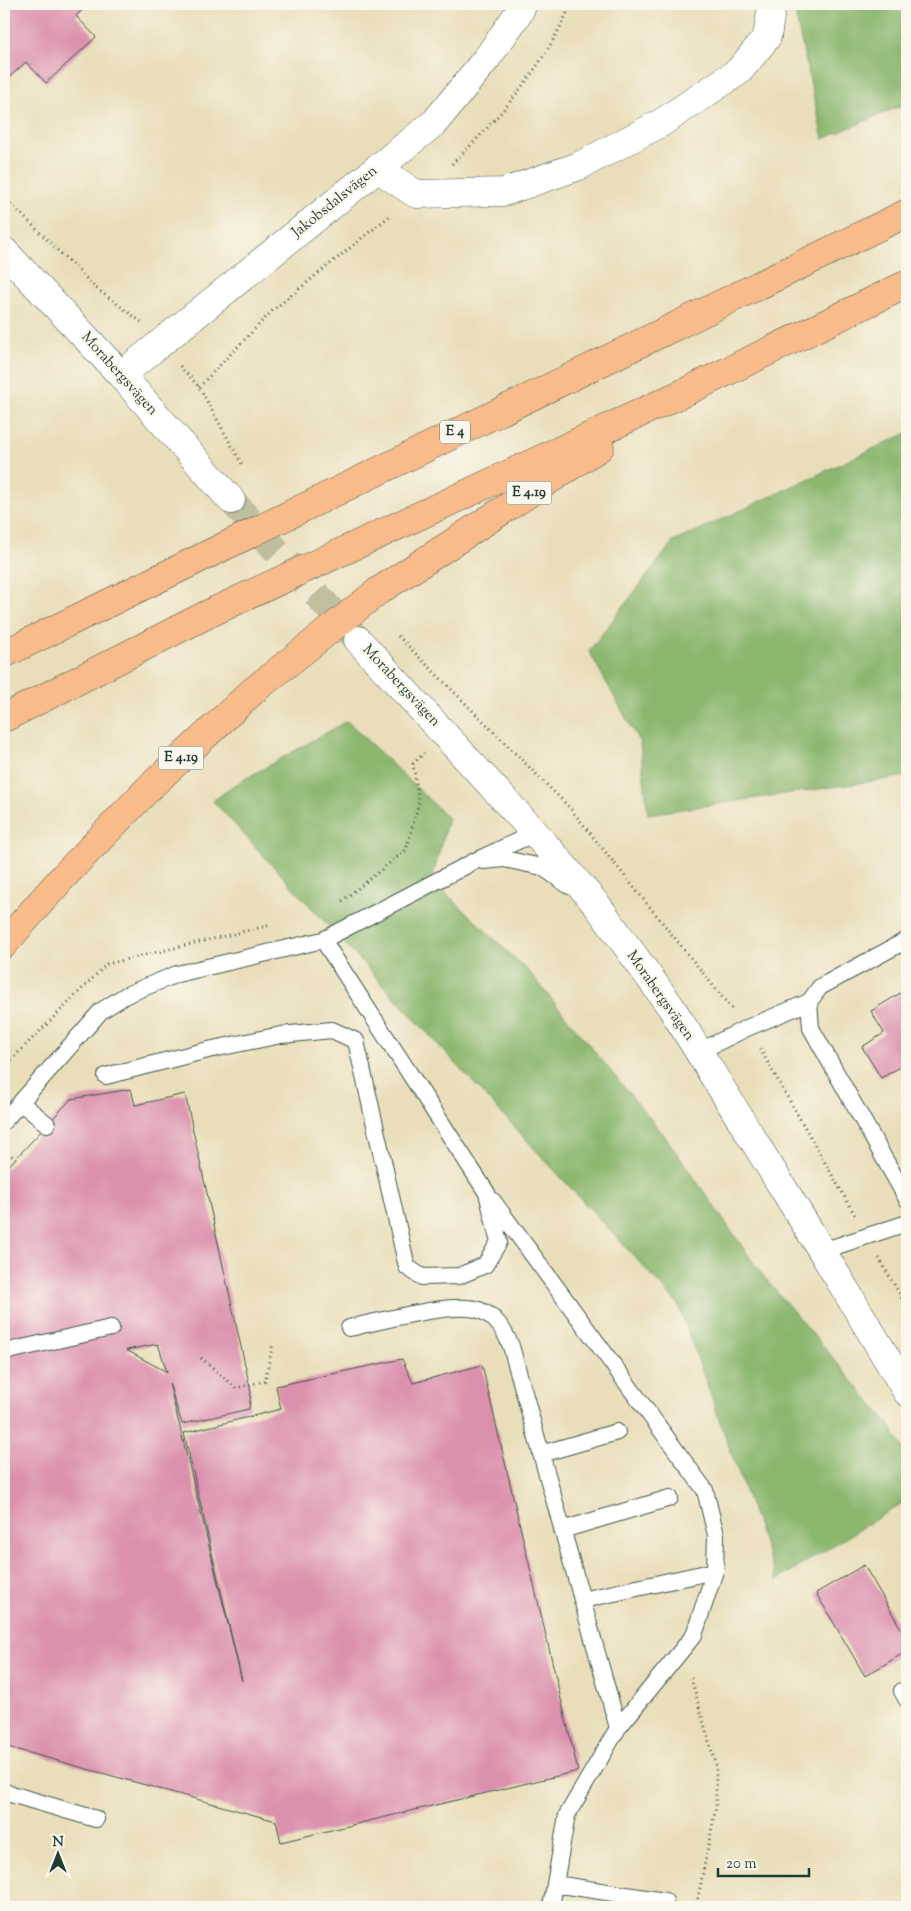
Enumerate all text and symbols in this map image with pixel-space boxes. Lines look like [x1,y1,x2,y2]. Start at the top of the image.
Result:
street label: Jakobsdalsvägen [287,161,382,244]
street label: Morabergsvägen [76,328,162,420]
road number: E 4 [440,421,470,444]
road number: E 4.19 [506,482,552,504]
street label: Morabergsvägen [357,640,445,732]
road number: E 4.19 [158,746,204,770]
street label: Morabergsvägen [621,947,699,1045]
north arrow [32,1828,82,1878]
text: N [52,1833,64,1853]
scale bar [718,1846,810,1878]
text: 20 m [726,1854,757,1875]

